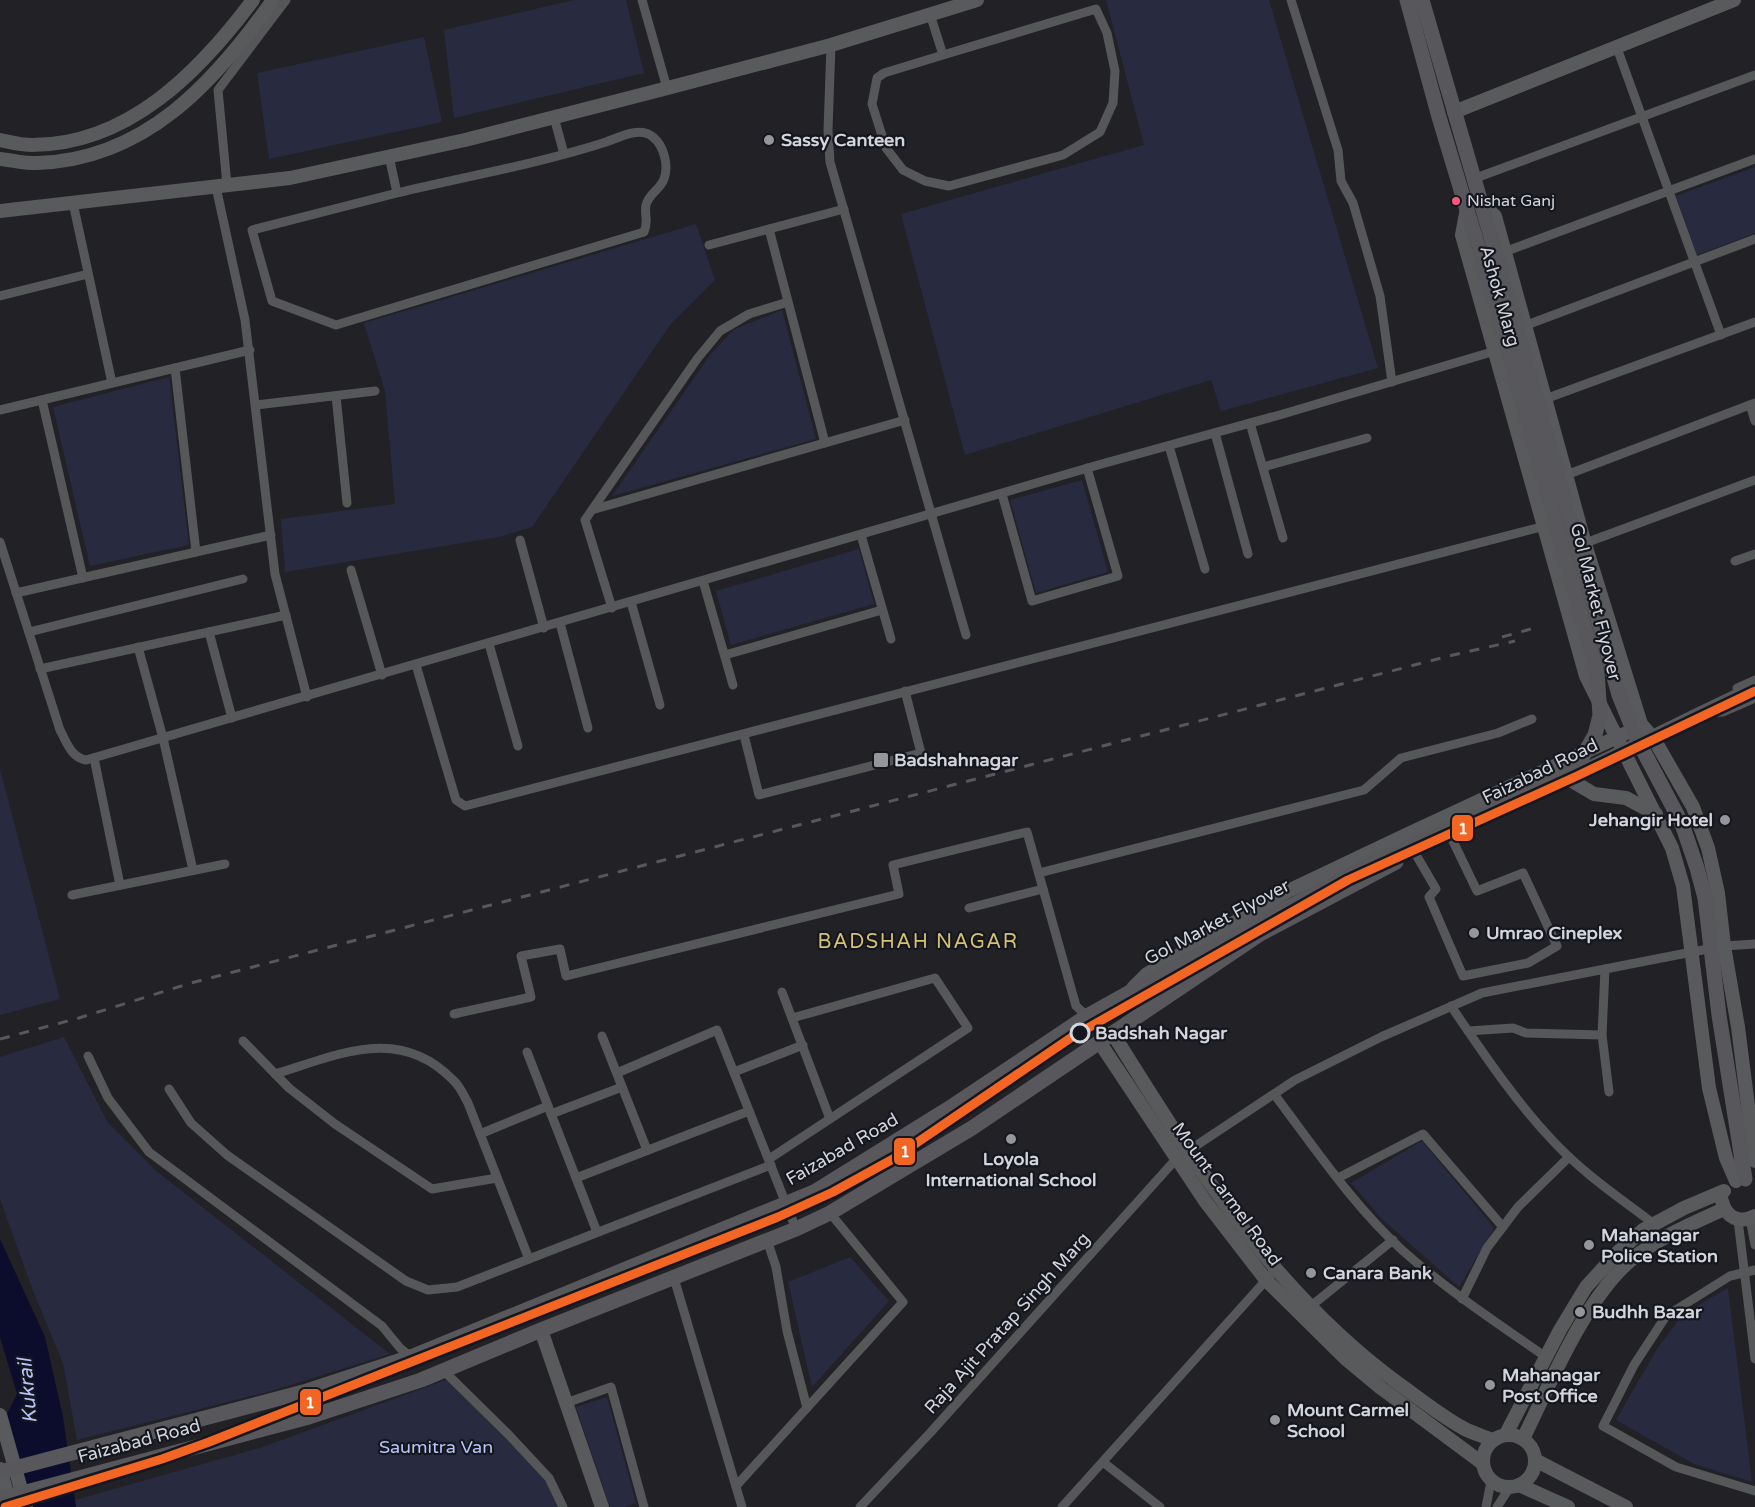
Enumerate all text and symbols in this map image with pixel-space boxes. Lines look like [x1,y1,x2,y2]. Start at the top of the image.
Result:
place label: Sassy Canteen [781,129,905,151]
marker: Sassy Canteen [762,133,776,147]
place label: Nishat Ganj [1467,191,1555,211]
marker: Nishat Ganj [1450,195,1462,207]
street label: Ashok Marg [1475,243,1525,349]
street label: Gol Market Flyover [1566,521,1626,683]
street label: Faizabad Road [1479,733,1601,809]
place label: Badshahnagar [894,749,1019,771]
marker: Badshahnagar [872,751,890,769]
place label: Jehangir Hotel [1588,809,1713,831]
marker: Jehangir Hotel [1718,813,1732,827]
line badge: 1 [1451,814,1474,842]
text: 1 [1458,819,1468,839]
street label: Gol Market Flyover [1140,874,1294,970]
place label: Umrao Cineplex [1486,922,1623,944]
marker: Umrao Cineplex [1467,926,1481,940]
district label: BADSHAH NAGAR [818,930,1018,954]
place label: Badshah Nagar [1095,1022,1228,1044]
marker: Badshah Nagar [1070,1023,1090,1043]
street label: Faizabad Road [782,1108,902,1190]
street label: Mount Carmel Road [1168,1118,1286,1270]
marker: Loyola International School [1004,1132,1018,1146]
line badge: 1 [893,1137,916,1166]
text: 1 [900,1142,910,1162]
place label: Loyola International School [926,1148,1096,1191]
place label: Mahanagar Police Station [1601,1224,1718,1267]
street label: Raja Ajit Pratap Singh Marg [920,1228,1094,1418]
marker: Mahanagar Police Station [1582,1238,1596,1252]
place label: Canara Bank [1323,1262,1432,1284]
marker: Canara Bank [1304,1266,1318,1280]
place label: Budhh Bazar [1592,1301,1703,1323]
marker: Budhh Bazar [1573,1305,1587,1319]
water label: Kukrail [13,1355,43,1425]
place label: Mahanagar Post Office [1502,1364,1601,1407]
marker: Mahanagar Post Office [1483,1378,1497,1392]
line badge: 1 [299,1388,322,1416]
text: 1 [305,1393,315,1413]
place label: Mount Carmel School [1287,1399,1409,1442]
marker: Mount Carmel School [1268,1413,1282,1427]
street label: Faizabad Road [75,1414,203,1468]
park label: Saumitra Van [379,1436,493,1458]

